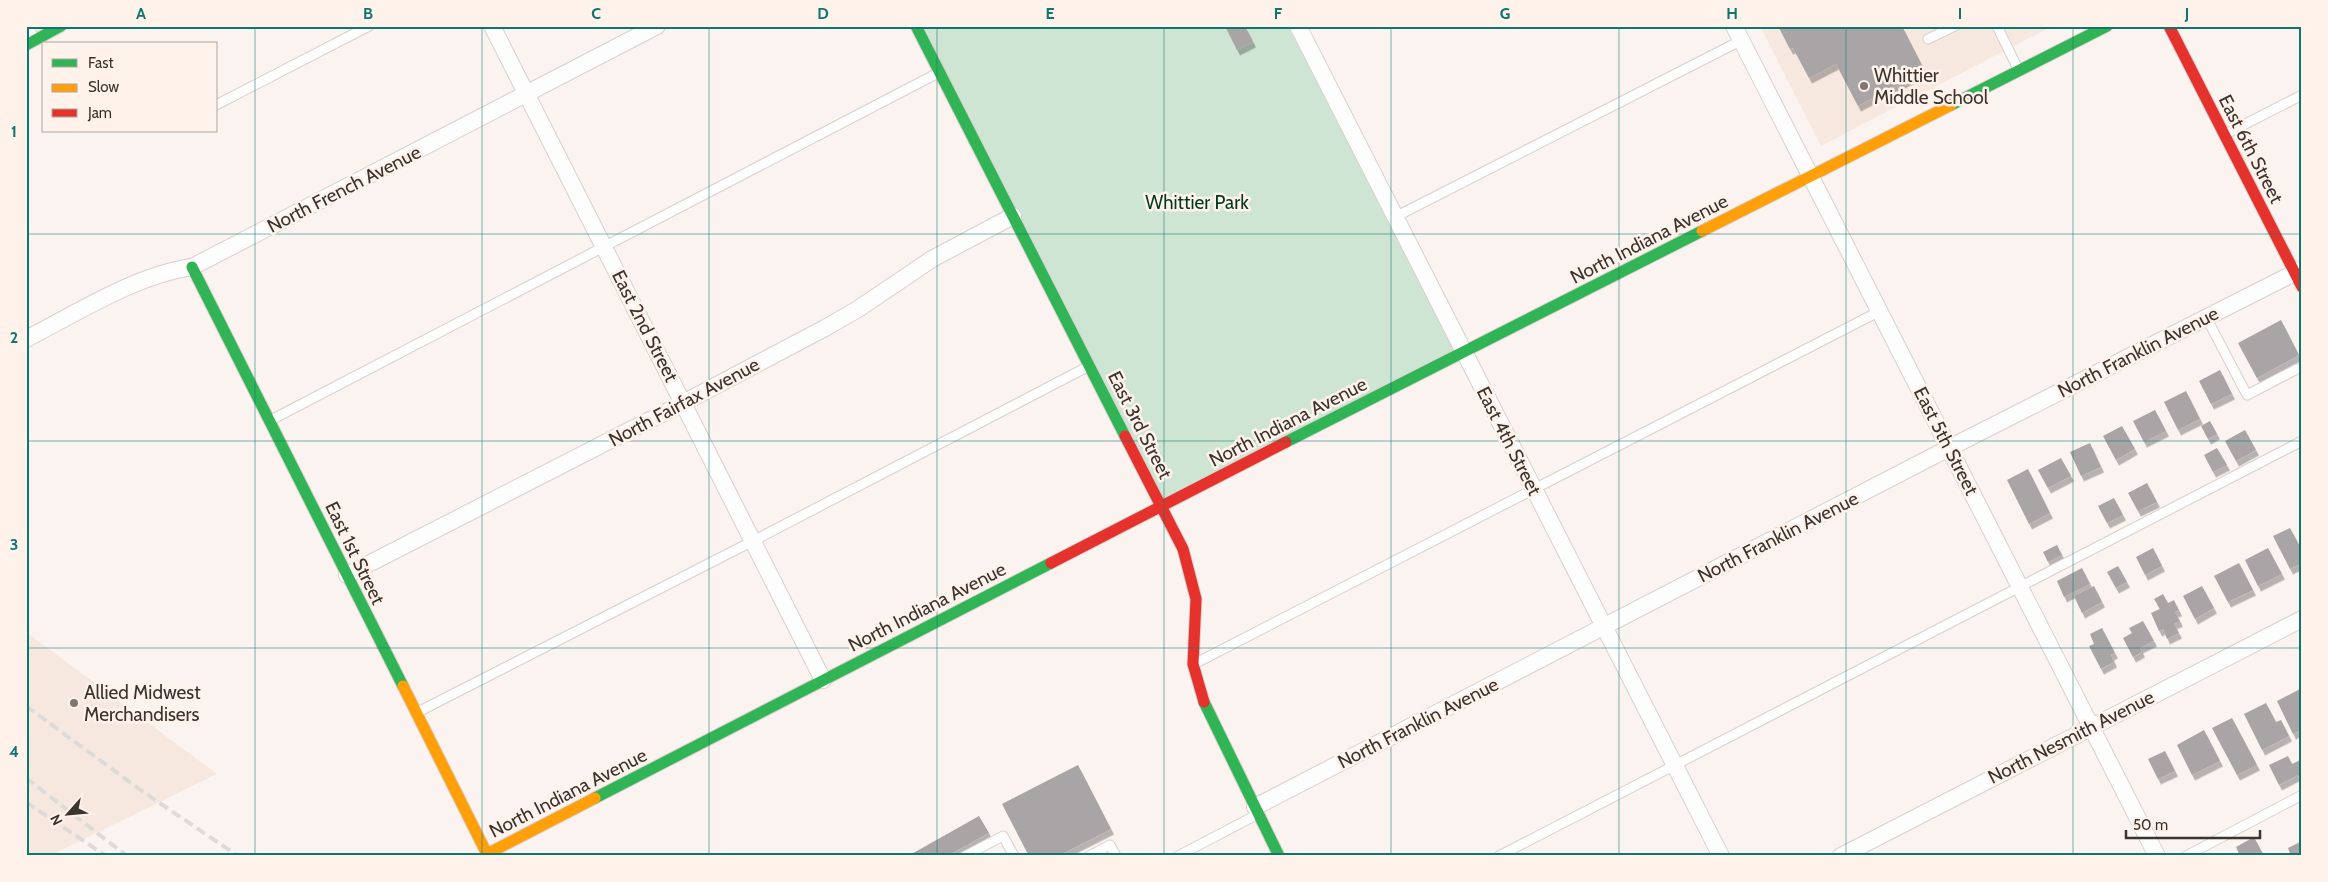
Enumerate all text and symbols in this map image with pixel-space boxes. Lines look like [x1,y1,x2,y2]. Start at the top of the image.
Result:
text: A [136,4,146,23]
text: B [363,4,373,23]
text: C [591,4,601,23]
text: D [817,4,829,23]
text: E [1045,4,1055,23]
text: F [1274,4,1283,23]
text: G [1500,4,1510,23]
text: H [1726,4,1738,23]
text: I [1958,4,1962,23]
text: J [2184,4,2189,23]
legend [42,42,218,132]
text: Fast [88,54,113,72]
place label: Whittier Middle School [1874,64,1989,109]
text: Slow [88,78,119,96]
marker: Whittier Middle School [1858,80,1870,92]
street label: East 6th Street [2214,91,2288,208]
text: Jam [87,104,112,122]
text: 1 [11,122,17,141]
street label: North French Avenue [263,140,425,238]
street label: North Indiana Avenue [1566,189,1732,289]
park label: Whittier Park [1145,191,1249,214]
street label: East 2nd Street [607,266,683,386]
street label: North Franklin Avenue [2054,301,2222,403]
text: 2 [10,328,18,347]
street label: North Fairfax Avenue [605,352,764,451]
street label: East 3rd Street [1103,367,1177,483]
street label: North Indiana Avenue [1205,372,1371,472]
street label: East 4th Street [1472,383,1547,500]
street label: East 5th Street [1909,383,1983,499]
street label: North Franklin Avenue [1694,486,1862,588]
street label: East 1st Street [320,498,390,609]
text: 3 [10,535,18,554]
street label: North Indiana Avenue [844,557,1010,657]
street label: North Franklin Avenue [1334,672,1502,774]
place label: Allied Midwest Merchandisers [84,681,201,726]
street label: North Nesmith Avenue [1984,685,2158,789]
marker: Allied Midwest Merchandisers [68,697,80,709]
text: 4 [9,742,19,761]
street label: North Indiana Avenue [485,743,651,843]
north arrow [42,790,92,840]
scale bar [2126,807,2259,839]
text: N [46,811,67,828]
text: 50 m [2133,816,2168,834]

